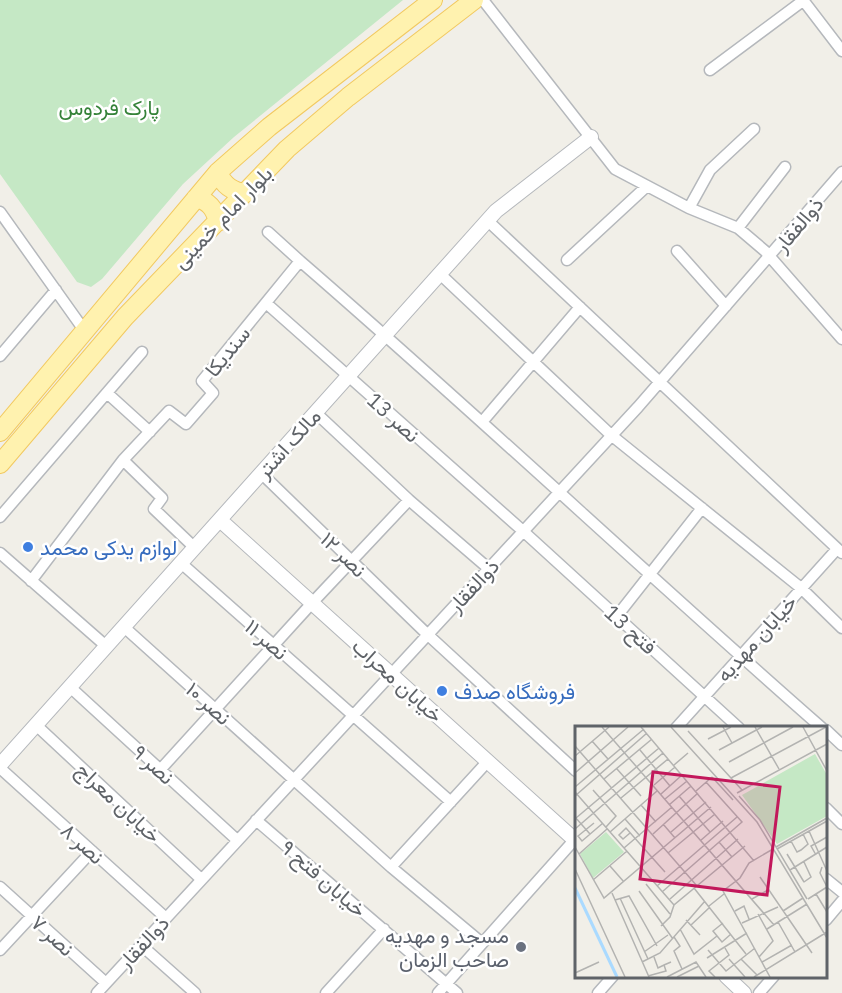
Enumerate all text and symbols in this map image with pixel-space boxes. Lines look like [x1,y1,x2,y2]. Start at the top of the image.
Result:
park label: پارک فردوس [59,93,159,122]
street label: بلوار امام خمینی [166,160,279,275]
street label: ذوالفقار [766,191,829,258]
street label: سندیکا [198,320,256,382]
street label: نصر 13 [361,386,427,448]
street label: مالک اشتر [249,402,327,485]
street label: نصر ۱۲ [315,525,373,583]
place label: لوازم یدکی محمد [40,533,177,562]
marker: لوازم یدکی محمد [21,540,35,554]
street label: ذوالفقار [440,552,505,619]
street label: خیابان مهدیه [709,588,803,688]
street label: فتح 13 [598,598,663,661]
street label: نصر ۱۱ [239,612,295,666]
street label: خیابان محراب [346,632,450,728]
street label: نصر ۱۰ [180,675,238,731]
place label: فروشگاه صدف [454,677,575,705]
marker: فروشگاه صدف [435,684,449,698]
inset map [575,726,827,978]
street label: نصر ۹ [127,738,181,790]
street label: خیابان معراج [70,755,168,849]
street label: نصر ۸ [55,816,111,870]
street label: خیابان فتح ۹ [275,833,373,924]
street label: نصر ۷ [25,908,81,962]
street label: ذوالفقار [110,909,175,976]
place label: مسجد و مهدیه صاحب الزمان [385,921,509,973]
marker: مسجد و مهدیه صاحب الزمان [514,940,528,954]

